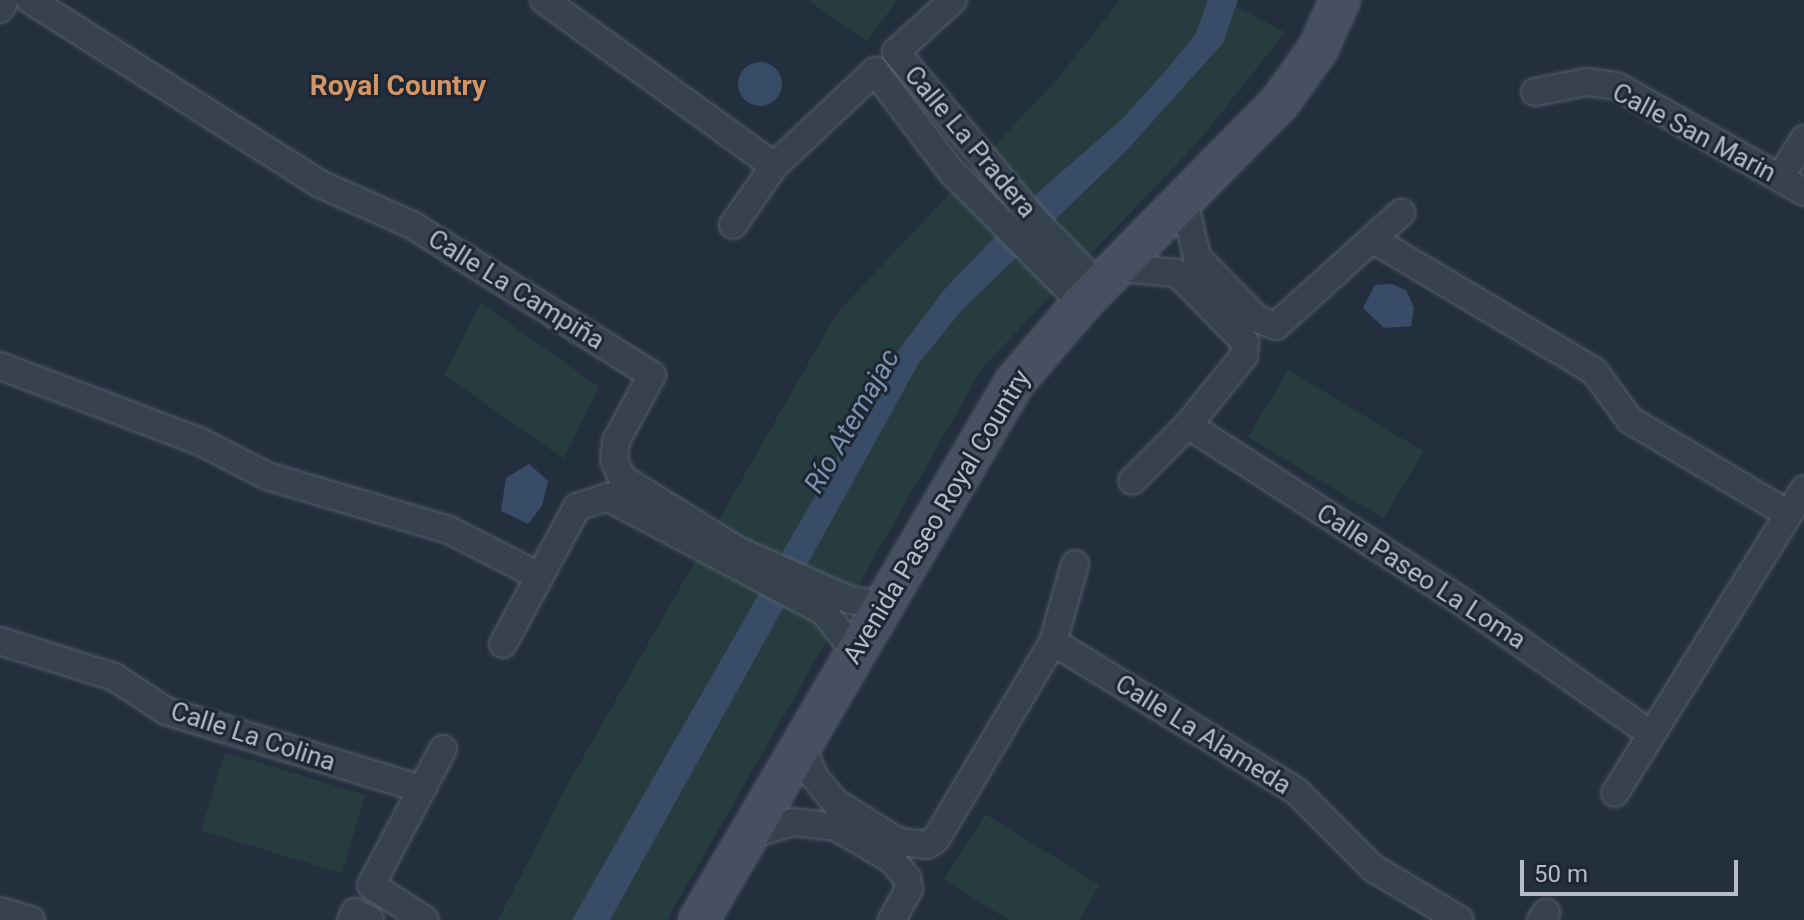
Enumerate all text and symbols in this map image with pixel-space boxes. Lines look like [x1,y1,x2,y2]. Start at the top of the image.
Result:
street label: Calle La Pradera [898,60,1042,224]
district label: Royal Country [310,69,486,103]
street label: Calle San Marin [1607,77,1781,189]
street label: Calle La Campiña [422,223,610,357]
water label: Río Atemajac [797,343,907,499]
street label: Avenida Paseo Royal Country [837,364,1037,670]
street label: Calle Paseo La Loma [1311,498,1531,656]
street label: Calle La Alameda [1109,668,1297,802]
street label: Calle La Colina [167,696,339,778]
scale bar [1524,844,1742,894]
text: 50 m [1534,860,1588,888]

